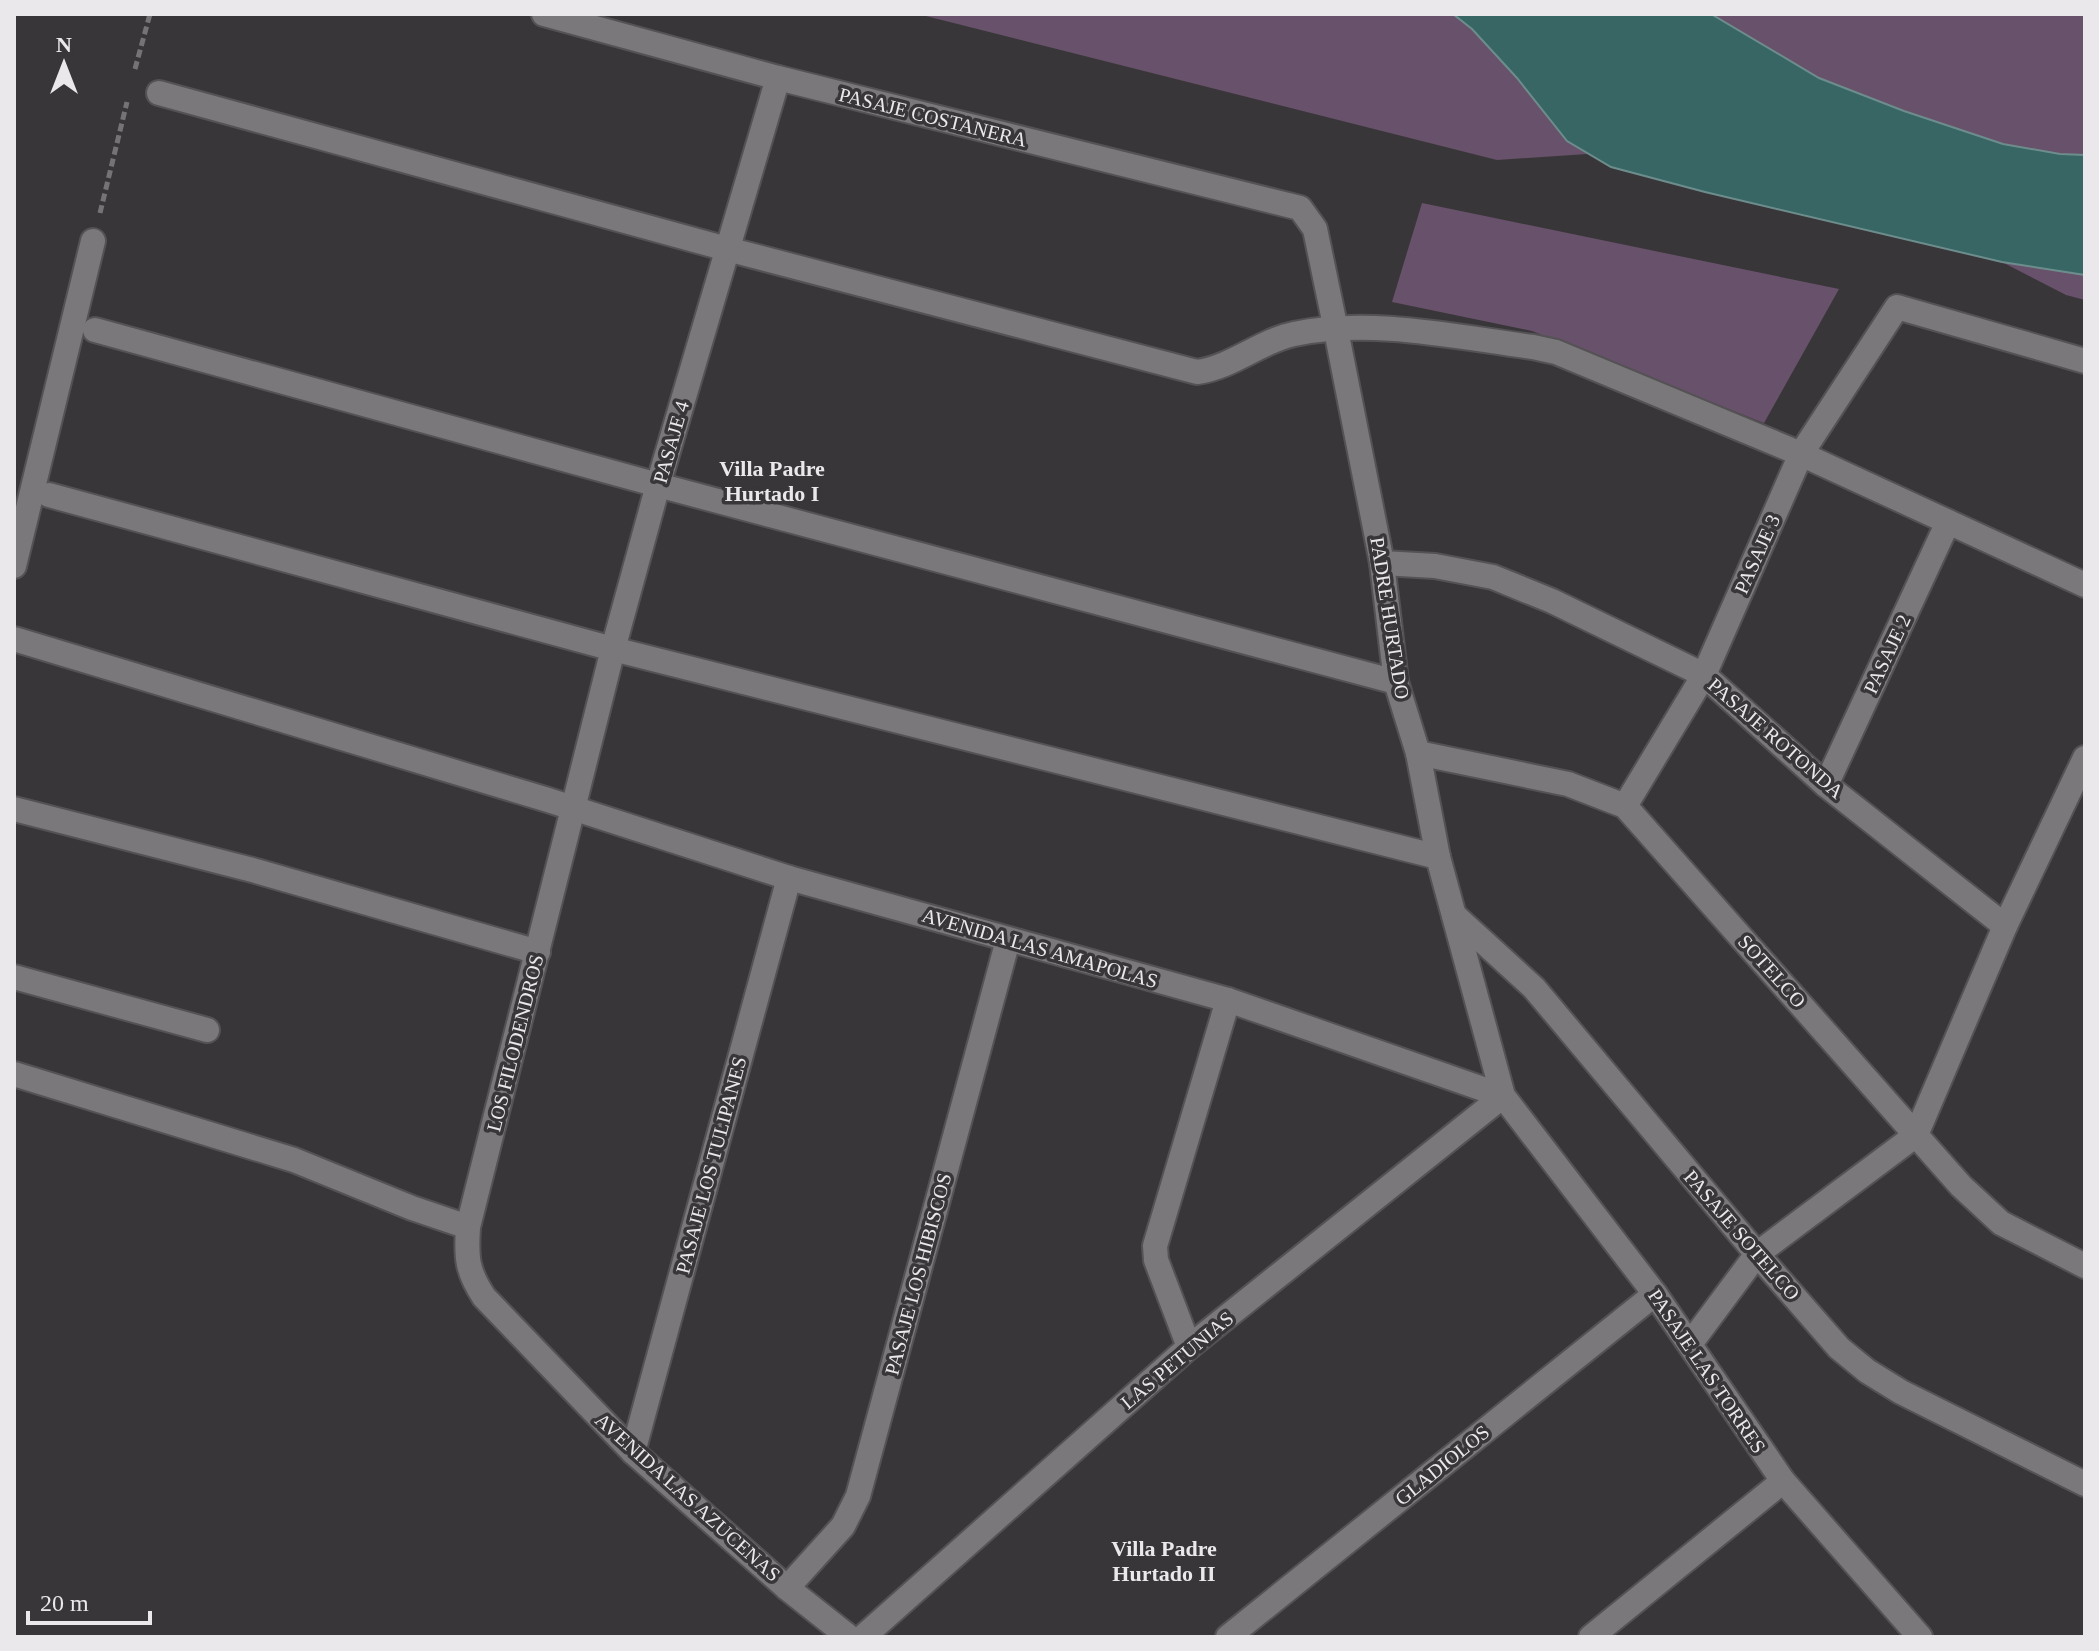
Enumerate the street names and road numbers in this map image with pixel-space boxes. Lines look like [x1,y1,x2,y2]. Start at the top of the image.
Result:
street label: PASAJE COSTANERA [837,83,1030,151]
street label: PASAJE 4 [649,398,693,486]
street label: PASAJE 3 [1730,511,1784,597]
street label: PADRE HURTADO [1366,535,1414,701]
street label: PASAJE 2 [1859,611,1915,697]
street label: PASAJE ROTONDA [1704,673,1848,803]
street label: AVENIDA LAS AMAPOLAS [920,904,1160,992]
street label: SOTELCO [1734,930,1810,1012]
street label: LOS FILODENDROS [482,952,548,1134]
street label: PASAJE LOS TULIPANES [671,1054,751,1276]
street label: PASAJE SOTELCO [1680,1166,1804,1304]
street label: PASAJE LOS HIBISCOS [880,1171,956,1377]
street label: PASAJE LAS TORRES [1644,1285,1770,1457]
street label: LAS PETUNIAS [1117,1307,1237,1413]
street label: AVENIDA LAS AZUCENAS [591,1408,785,1586]
street label: GLADIOLOS [1391,1420,1493,1510]

